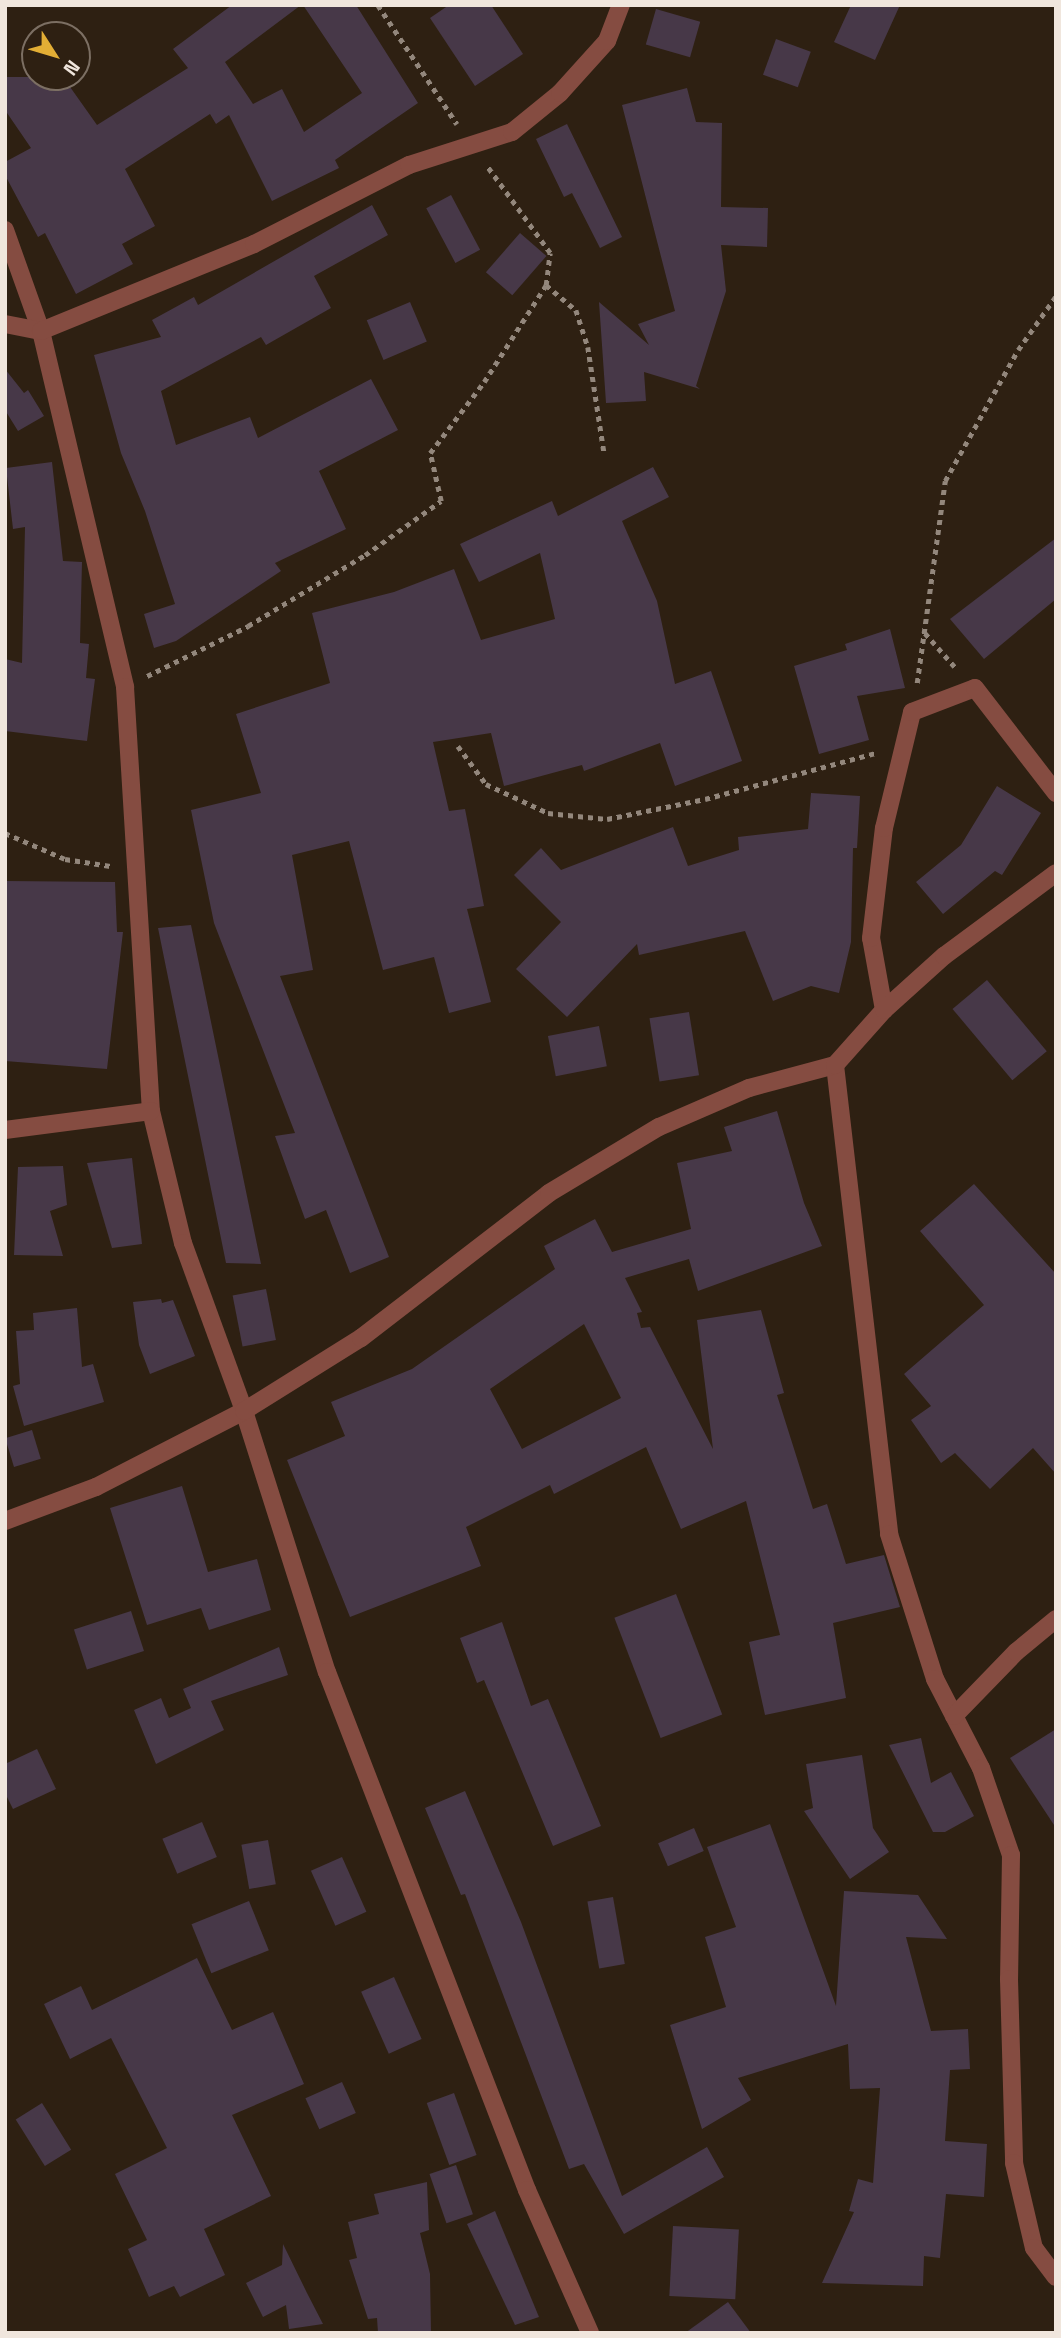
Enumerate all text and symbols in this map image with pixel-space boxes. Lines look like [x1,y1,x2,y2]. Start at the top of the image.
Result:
north arrow [21,21,91,91]
text: N [58,55,85,80]

